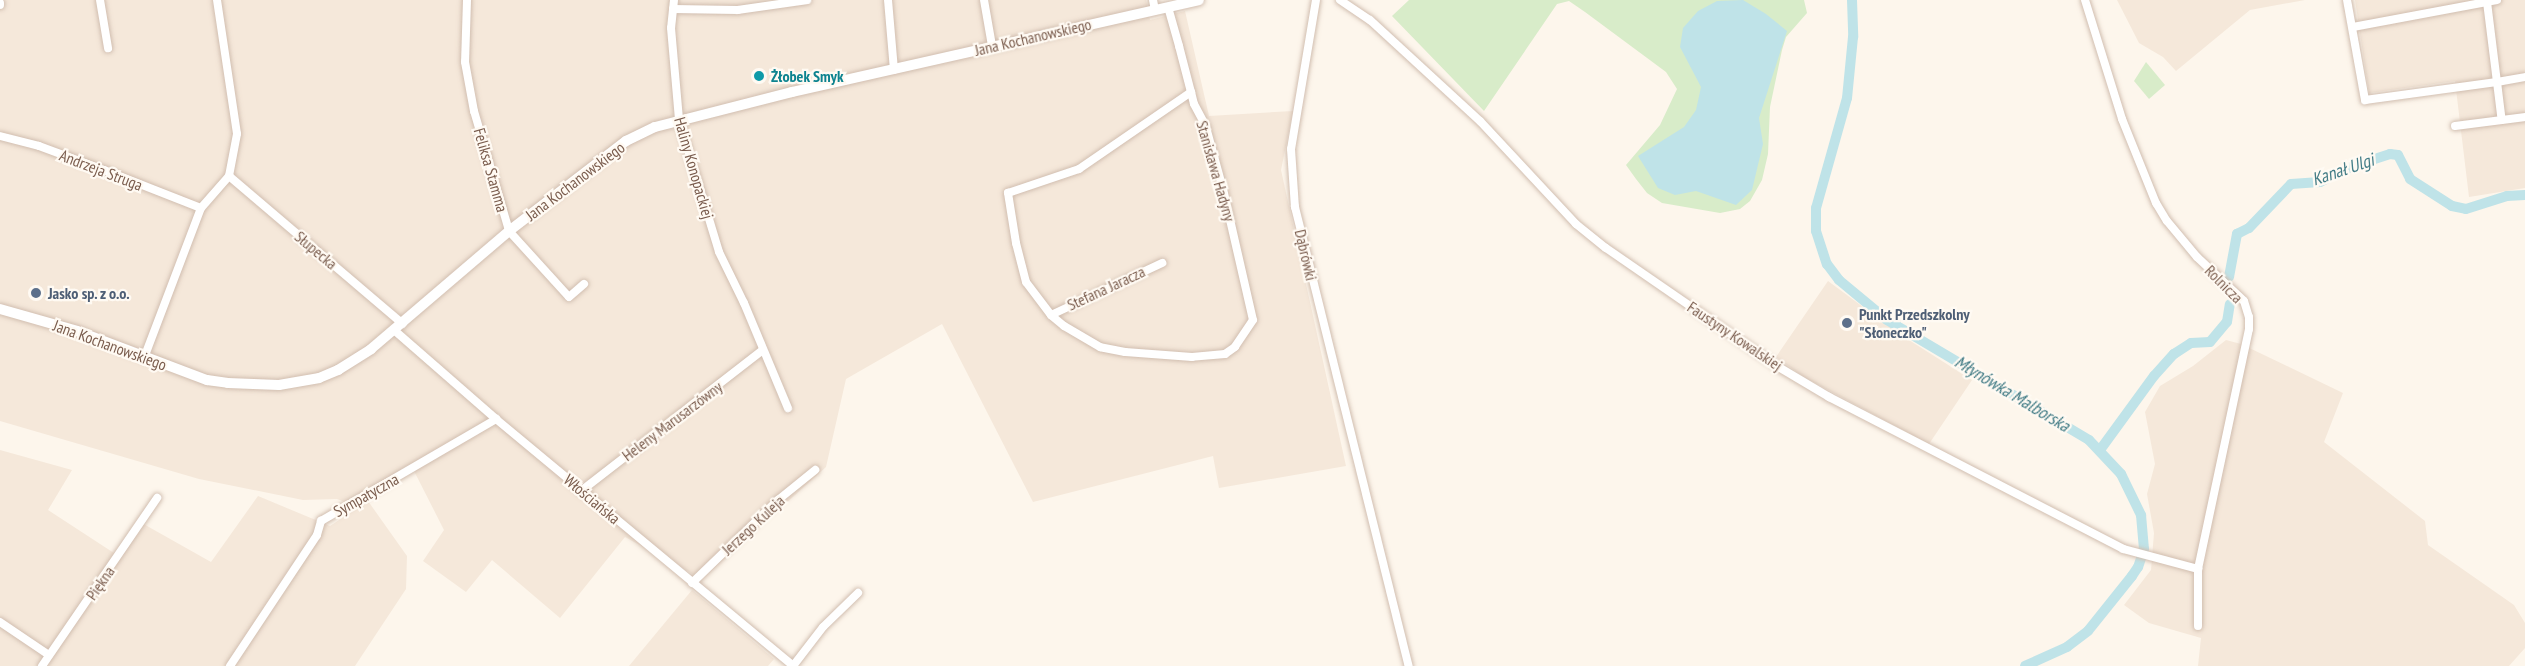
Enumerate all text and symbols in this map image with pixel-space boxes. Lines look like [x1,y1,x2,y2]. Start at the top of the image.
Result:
street label: Jana Kochanowskiego [973,14,1093,60]
place label: Żłobek Smyk [771,66,844,86]
marker: Żłobek Smyk [752,69,766,83]
street label: Haliny Konopackiej [670,115,718,221]
street label: Stanisława Hadyny [1192,118,1240,224]
street label: Feliksa Stamma [470,126,512,214]
street label: Jana Kochanowskiego [522,138,628,224]
street label: Andrzeja Struga [57,145,145,195]
water label: Kanał Ulgi [2309,149,2377,191]
street label: Słupecka [291,227,341,273]
street label: Dąbrówki [1291,227,1321,283]
street label: Rolnicza [2201,261,2247,307]
street label: Stefana Jaracza [1064,262,1148,314]
place label: Jasko sp. z o.o. [48,283,131,303]
marker: Jasko sp. z o.o. [29,286,43,300]
street label: Faustyny Kowalskiej [1684,297,1786,375]
place label: Punkt Przedszkolny "Słoneczko" [1859,304,1970,342]
street label: Jana Kochanowskiego [51,316,169,374]
marker: Punkt Przedszkolny "Słoneczko" [1840,316,1854,330]
water label: Młynówka Malborska [1951,351,2073,437]
street label: Heleny Marusarzówny [618,377,726,465]
street label: Sympatyczna [330,469,402,521]
street label: Włościańska [560,470,624,528]
street label: Jerzego Kuleja [718,491,788,559]
street label: Piękna [82,562,118,604]

